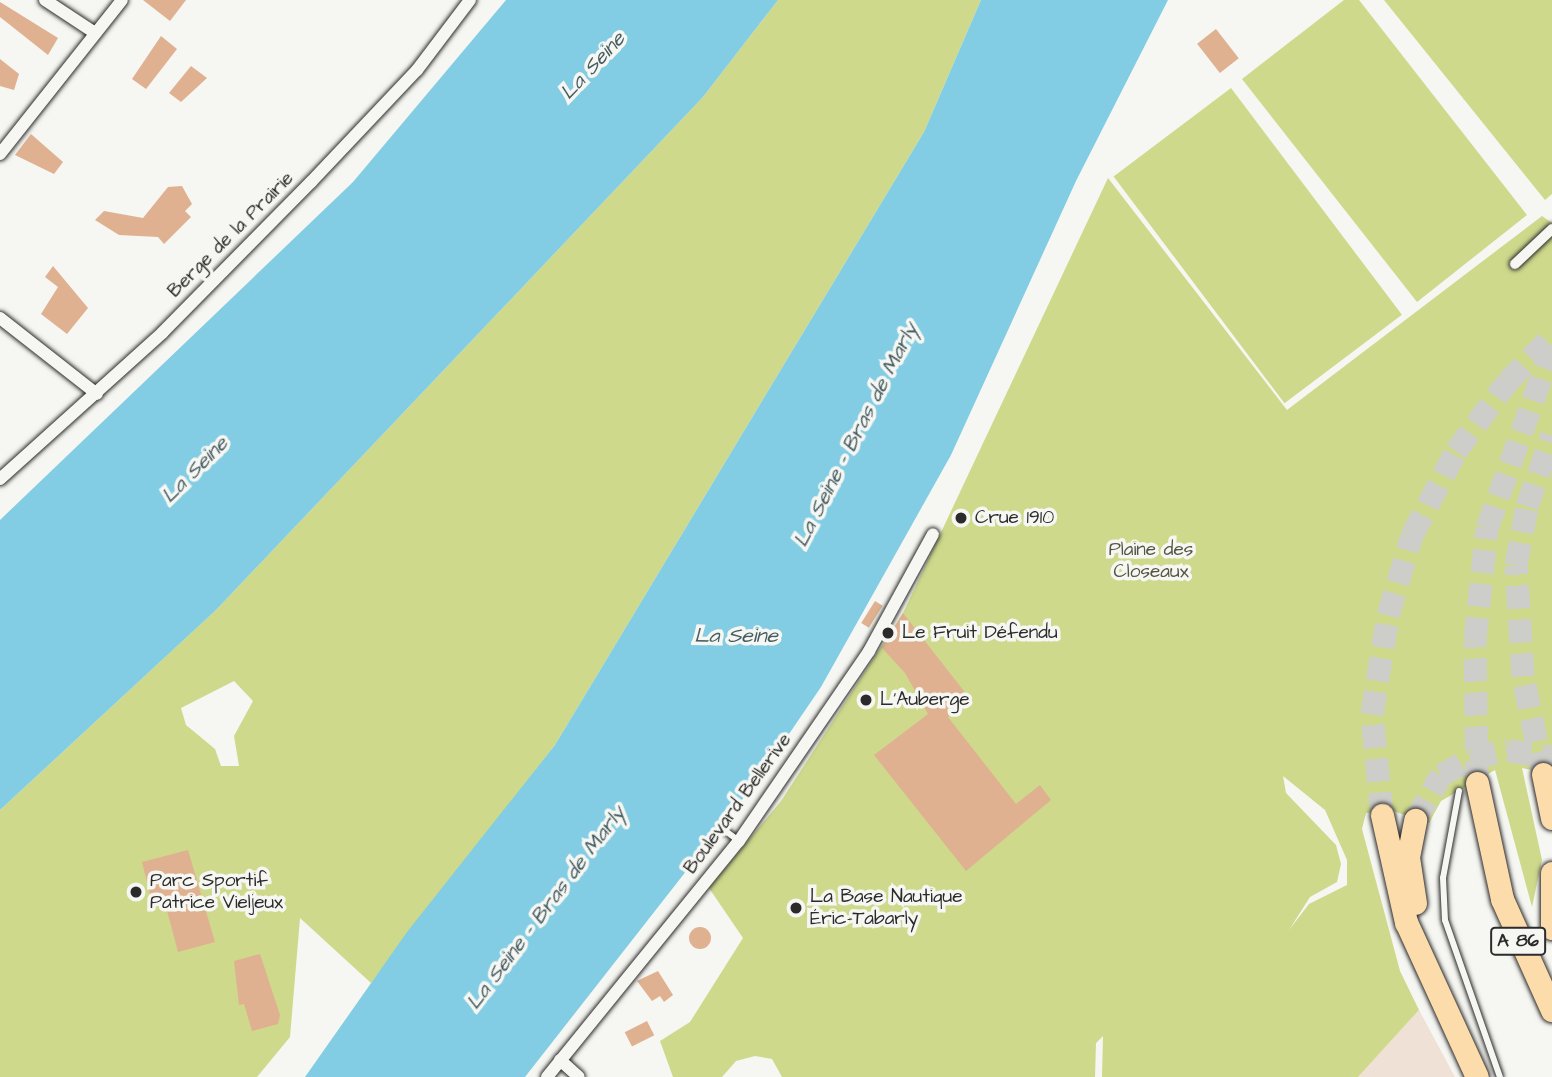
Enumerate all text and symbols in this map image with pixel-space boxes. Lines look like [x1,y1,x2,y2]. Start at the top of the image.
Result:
water label: La Seine [555,27,631,105]
street label: Berge de la Prairie [163,167,299,303]
water label: La Seine - Bras de Marly [788,319,924,551]
water label: La Seine [157,432,233,508]
place label: Crue 1910 [975,507,1054,529]
marker: Crue 1910 [953,510,969,526]
park label: Plaine des Closeaux [1109,539,1193,583]
place label: Le Fruit Défendu [902,622,1058,644]
water label: La Seine [694,623,778,649]
marker: Le Fruit Défendu [880,625,896,641]
place label: L'Auberge [880,689,970,711]
marker: L'Auberge [858,692,874,708]
street label: Boulevard Bellerive [679,729,797,879]
water label: La Seine - Bras de Marly [461,801,631,1015]
place label: Parc Sportif Patrice Vieljeux [150,870,283,914]
marker: Parc Sportif Patrice Vieljeux [128,884,144,900]
place label: La Base Nautique Éric-Tabarly [810,886,963,930]
marker: La Base Nautique Éric-Tabarly [788,900,804,916]
road number: A 86 [1490,926,1546,956]

